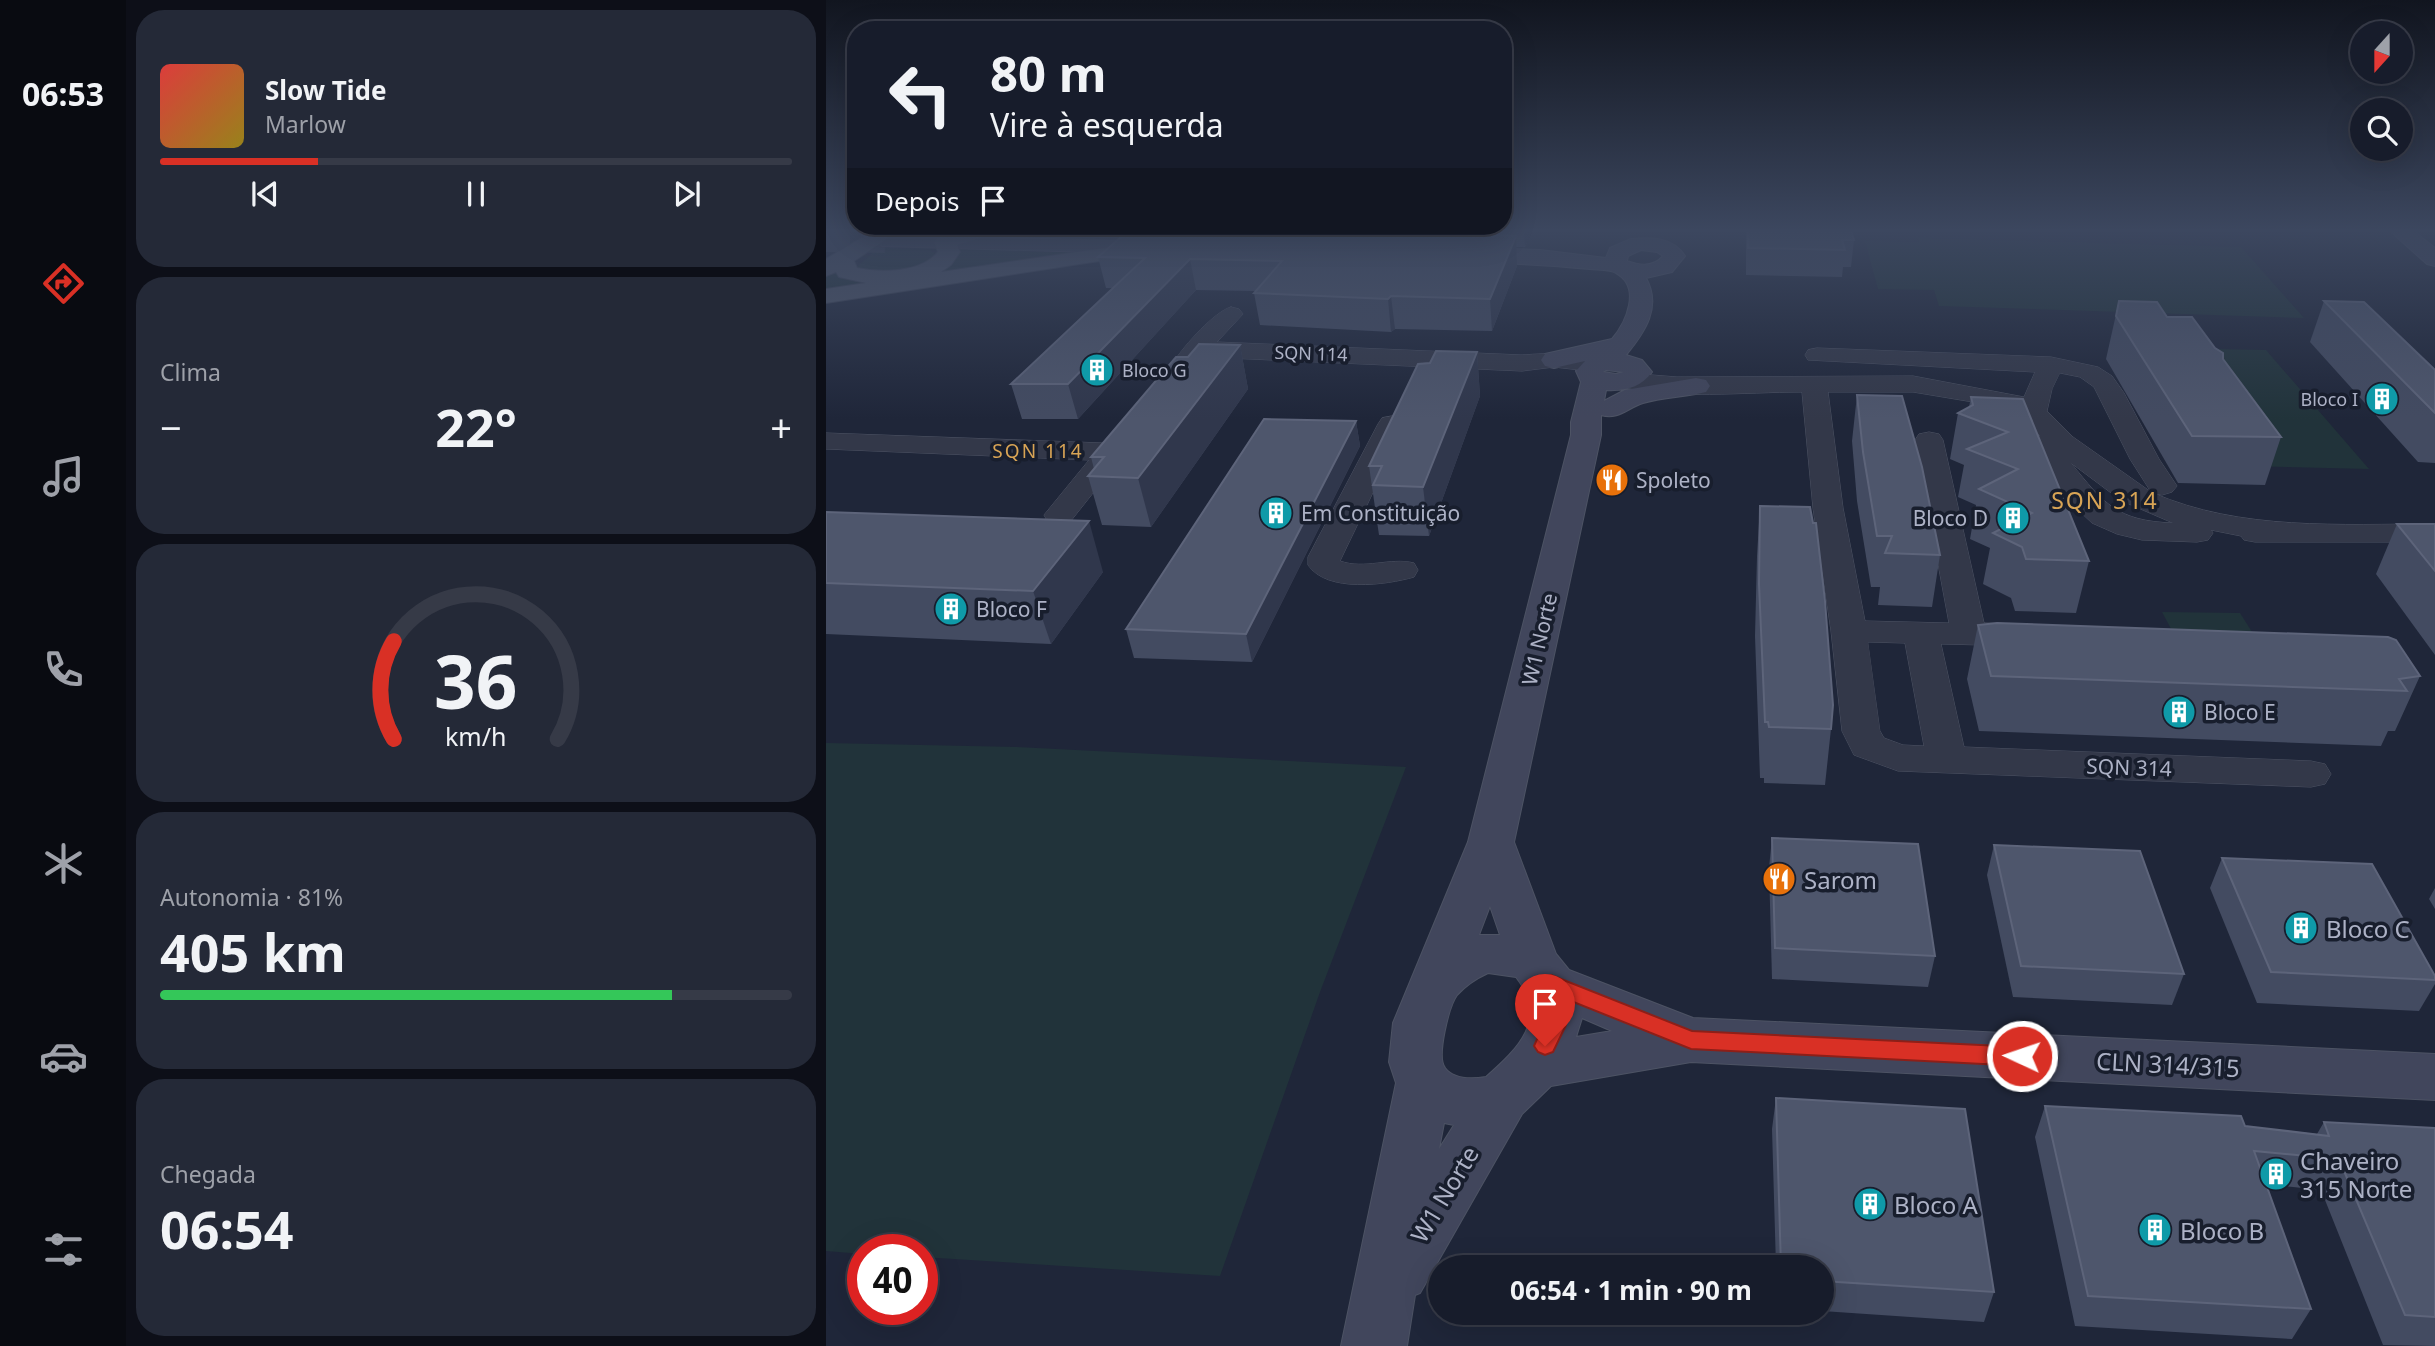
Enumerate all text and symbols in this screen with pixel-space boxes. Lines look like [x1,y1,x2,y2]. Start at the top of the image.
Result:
north arrow [2350,21,2413,84]
map controls [2350,21,2413,161]
text: 80 m [990,40,1107,106]
icon: left [875,49,966,140]
text: 06:53 [22,72,104,115]
text: Slow Tide [265,72,387,108]
button: search [2350,98,2413,161]
text: Vire à esquerda [990,103,1224,146]
text: Marlow [265,108,346,140]
icon: previous [246,175,284,213]
icon: pause [457,175,495,213]
icon: next [668,175,706,213]
icon: arrive [974,182,1012,220]
text: Depois [875,183,960,219]
icon: directions [39,259,88,308]
street label: SQN 114 [1274,340,1348,366]
building icon: Bloco G [1078,351,1116,389]
text: Clima [160,356,221,388]
place label: Bloco G [1122,358,1187,382]
building icon: Bloco I [2363,380,2401,418]
place label: Bloco I [2300,387,2358,411]
text: 22° [435,391,517,462]
text: − [160,401,182,453]
text: + [770,401,792,453]
district label: SQN 114 [992,438,1084,464]
icon: music [39,452,88,501]
restaurant icon: Spoleto [1593,461,1631,499]
place label: Spoleto [1636,466,1711,494]
district label: SQN 314 [2051,484,2159,516]
building icon: Em Constituição [1257,494,1295,532]
place label: Em Constituição [1301,499,1460,527]
building icon: Bloco D [1994,499,2032,537]
place label: Bloco D [1913,504,1988,532]
building icon: Bloco F [932,590,970,628]
street label: W1 Norte [1515,590,1563,688]
place label: Bloco F [976,595,1047,623]
text: 36 [434,631,518,730]
icon: phone [39,645,88,694]
building icon: Bloco E [2160,693,2198,731]
place label: Bloco E [2204,698,2276,726]
text: km/h [445,719,507,753]
street label: SQN 314 [2086,752,2172,782]
icon: climate [39,839,88,888]
restaurant icon: Sarom [1760,860,1798,898]
place label: Sarom [1804,863,1877,896]
text: Autonomia · 81% [160,881,343,913]
building icon: Bloco C [2282,909,2320,947]
place label: Bloco C [2326,912,2410,945]
text: 405 km [160,916,346,987]
pin [1515,974,1575,1046]
icon: arrive [1526,985,1564,1023]
position arrow [1985,1019,2059,1093]
icon: car [39,1032,88,1081]
street label: CLN 314/315 [2095,1044,2241,1084]
street label: W1 Norte [1402,1140,1486,1248]
place label: Chaveiro 315 Norte [2300,1144,2412,1205]
building icon: Chaveiro 315 Norte [2257,1155,2295,1193]
text: Chegada [160,1158,256,1190]
building icon: Bloco A [1851,1185,1889,1223]
place label: Bloco A [1894,1188,1979,1221]
text: 06:54 [160,1193,294,1264]
building icon: Bloco B [2136,1211,2174,1249]
place label: Bloco B [2180,1214,2264,1247]
icon: filters [39,1225,88,1274]
speed limit sign: 40 [847,1234,938,1325]
text: 06:54 · 1 min · 90 m [1510,1272,1752,1308]

